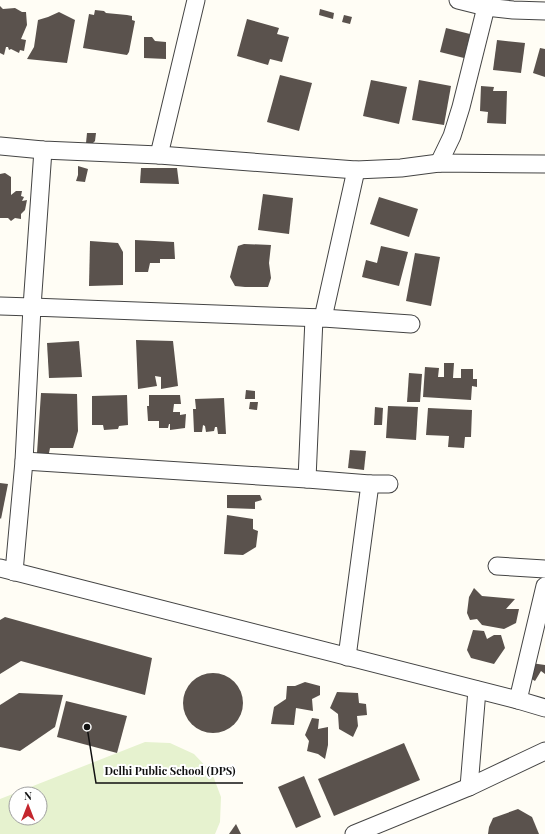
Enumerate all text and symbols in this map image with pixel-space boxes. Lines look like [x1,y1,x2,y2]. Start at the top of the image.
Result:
callout: Delhi Public School (DPS) [96,760,243,783]
text: Delhi Public School (DPS) [104,763,236,778]
north arrow [8,786,48,826]
text: N [24,788,32,803]

